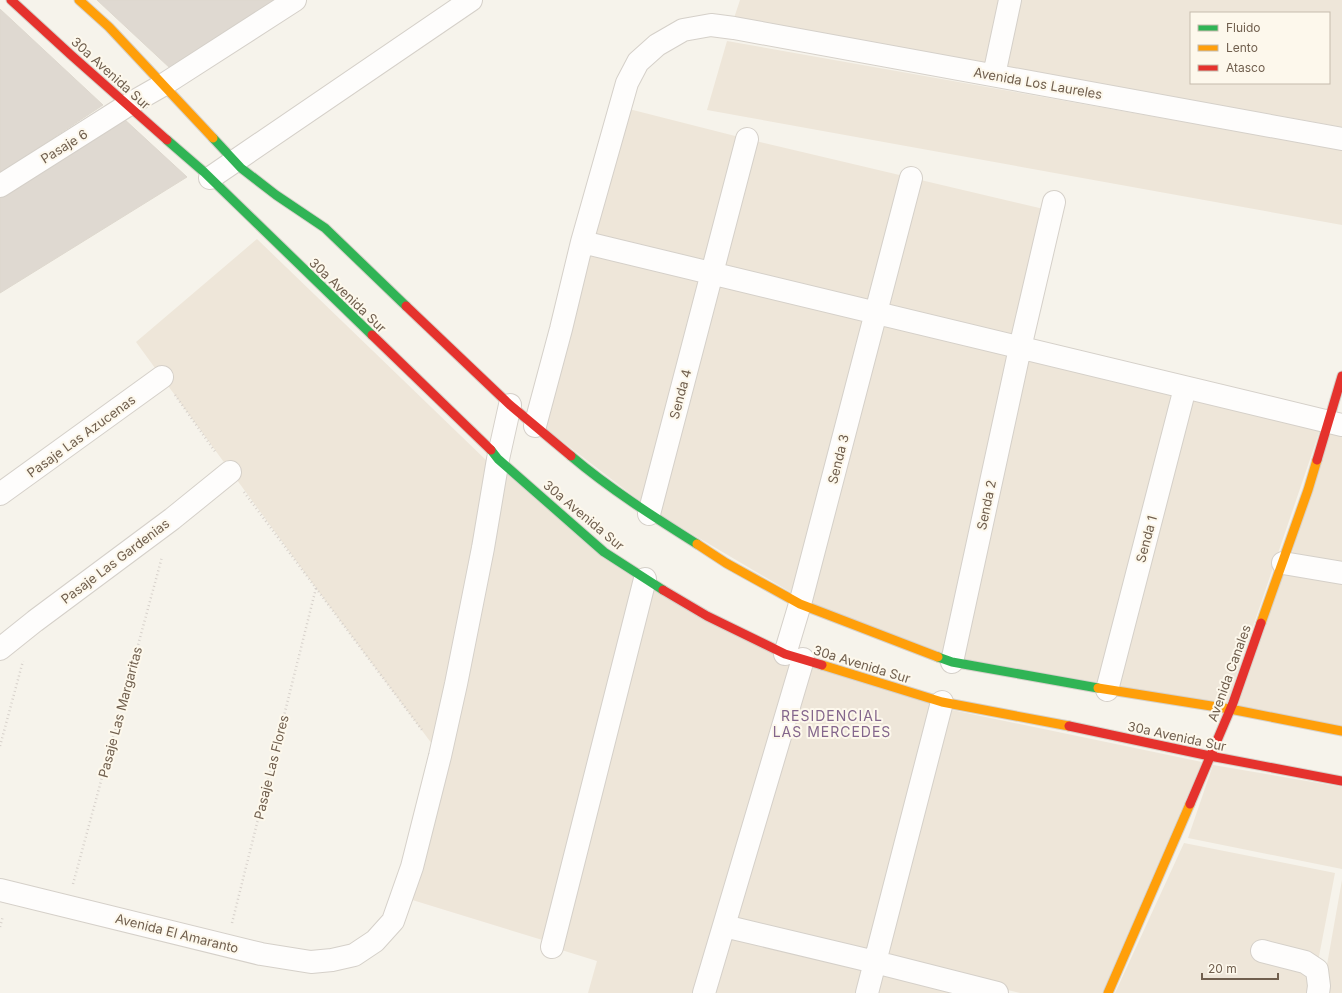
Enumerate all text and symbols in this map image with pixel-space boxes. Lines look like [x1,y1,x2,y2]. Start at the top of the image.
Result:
legend [1190,12,1330,84]
text: Fluido [1226,20,1261,35]
street label: 30a Avenida Sur [68,33,154,113]
text: Lento [1226,40,1258,55]
text: Atasco [1226,60,1265,75]
street label: Avenida Los Laureles [972,64,1104,102]
street label: Pasaje 6 [38,125,90,167]
street label: 30a Avenida Sur [306,254,390,336]
street label: Senda 4 [666,367,694,421]
street label: Pasaje Las Azucenas [24,391,138,481]
street label: Senda 3 [824,433,852,485]
street label: 30a Avenida Sur [540,477,628,554]
street label: Senda 2 [973,479,999,531]
street label: Senda 1 [1132,514,1160,564]
street label: Pasaje Las Gardenias [58,515,172,607]
street label: Avenida Canales [1204,622,1254,724]
street label: 30a Avenida Sur [812,642,913,686]
street label: Pasaje Las Margaritas [95,645,145,779]
district label: RESIDENCIAL LAS MERCEDES [773,707,891,740]
street label: Pasaje Las Flores [250,713,292,821]
street label: 30a Avenida Sur [1126,718,1228,754]
street label: Avenida El Amaranto [114,910,241,956]
scale bar [1202,955,1278,981]
text: 20 m [1208,961,1237,976]

